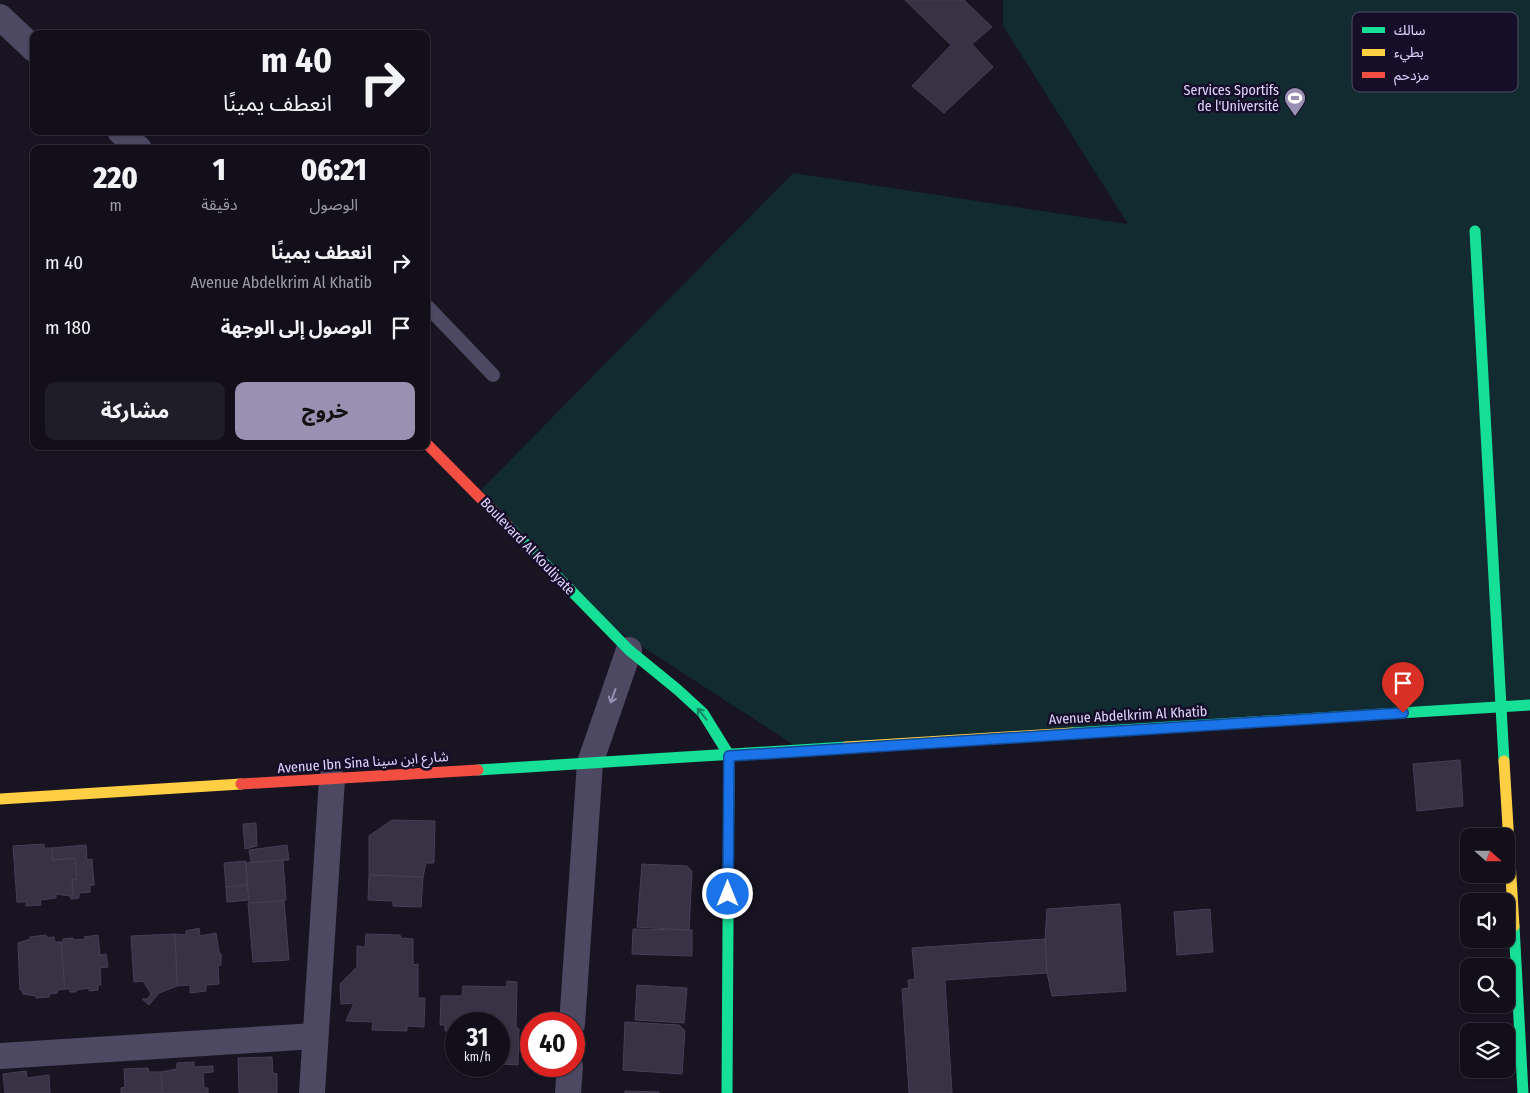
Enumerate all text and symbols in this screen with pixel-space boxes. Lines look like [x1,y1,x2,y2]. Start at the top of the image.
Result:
legend [1352,12,1518,92]
text: سالك [1394,22,1426,39]
text: 40 m [261,39,332,81]
text: بطيء [1394,44,1424,63]
icon: right [350,50,415,115]
text: مزدحم [1394,67,1429,86]
place label: Services Sportifs de l'Université [1184,82,1279,115]
sports icon: Services Sportifs de l'Université [1283,86,1307,117]
text: انعطف يمينًا [223,90,332,117]
text: 1 [213,152,226,188]
text: 06:21 [301,152,367,188]
text: 220 [93,160,138,196]
text: دقيقة [201,195,238,214]
text: الوصول [309,195,358,214]
text: m [109,196,122,215]
text: انعطف يمينًا [271,241,372,264]
icon: right [387,249,415,277]
text: 40 m [45,251,83,274]
text: Avenue Abdelkrim Al Khatib [190,273,372,292]
icon: arrive [387,314,415,342]
text: 180 m [45,316,91,339]
text: الوصول إلى الوجهة [221,316,372,339]
button: مشاركة [45,382,225,440]
button: خروج [235,382,415,440]
street label: Boulevard Al Kouliyate [477,494,579,599]
pin [1382,662,1424,713]
icon: arrive [1389,669,1417,697]
one-way arrow [608,688,617,703]
street label: Avenue Abdelkrim Al Khatib [1048,703,1208,728]
one-way arrow [697,708,708,721]
street label: Avenue Ibn Sina شارع ابن سينا [277,748,449,779]
north arrow [1460,828,1515,882]
map controls [1460,828,1515,1078]
position arrow [701,867,753,919]
button: sound [1460,893,1515,948]
button: search [1460,958,1515,1013]
speed limit sign: 40 [520,1012,585,1077]
text: 31 [467,1023,488,1053]
button: layers [1460,1023,1515,1078]
text: km/h [464,1050,491,1064]

